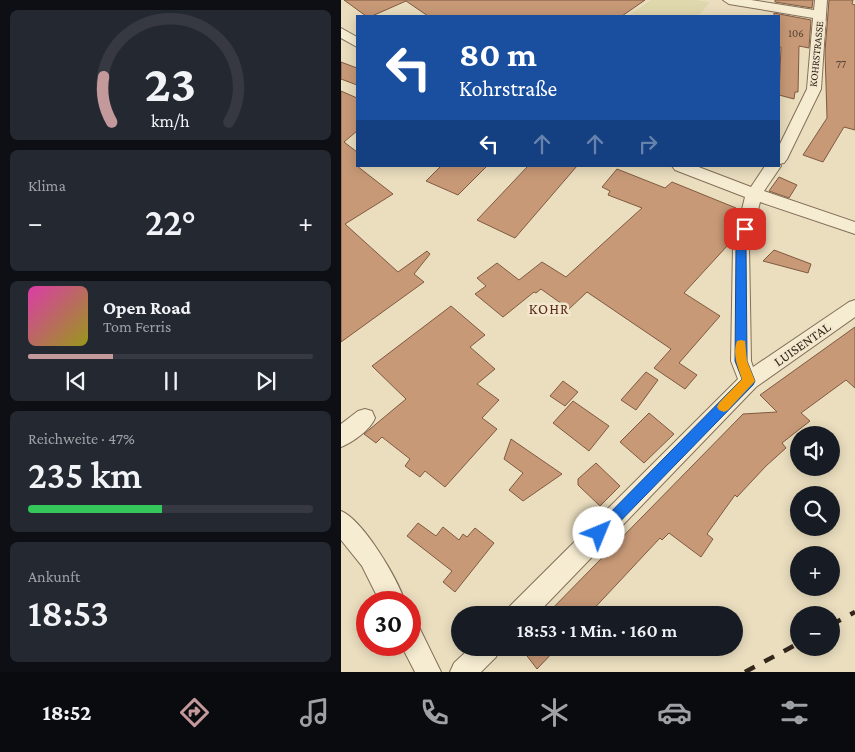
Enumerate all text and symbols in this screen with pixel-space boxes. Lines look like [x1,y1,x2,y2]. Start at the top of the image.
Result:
street label: KOHRSTRASSE [807,20,825,88]
house number: 106 [788,27,804,39]
icon: left [376,35,441,100]
text: 80 m [459,35,537,74]
text: 23 [145,54,196,112]
house number: 77 [836,58,846,70]
text: Kohrstraße [459,76,557,101]
text: km/h [151,111,190,131]
icon: left [475,130,503,158]
icon: ahead [528,130,556,158]
icon: ahead [581,130,609,158]
icon: right [634,130,662,158]
text: Klima [28,177,66,194]
text: 22° [145,201,196,243]
text: − [28,207,43,238]
text: + [298,207,313,238]
pin [724,208,766,250]
icon: arrive [731,215,759,243]
text: Open Road [103,297,191,318]
district label: KOHR [529,301,569,317]
text: Tom Ferris [103,318,171,335]
street label: LUISENTAL [770,319,834,369]
icon: previous [62,367,90,395]
icon: pause [157,367,185,395]
icon: next [252,367,280,395]
map controls [790,426,840,656]
button: sound [790,426,840,476]
text: Reichweite · 47% [28,430,135,447]
text: 235 km [28,454,142,496]
button: search [790,486,840,536]
position arrow [572,506,624,558]
button: + [790,546,840,596]
text: Ankunft [28,568,80,585]
speed limit sign: 30 [356,591,421,656]
text: 18:53 [28,592,109,634]
button: − [790,606,840,656]
text: 18:53 · 1 Min. · 160 m [517,620,677,641]
icon: directions [177,695,212,730]
icon: music [297,695,332,730]
icon: phone [417,695,452,730]
icon: climate [537,695,572,730]
icon: car [657,695,692,730]
icon: filters [777,695,812,730]
text: 18:52 [43,700,91,725]

